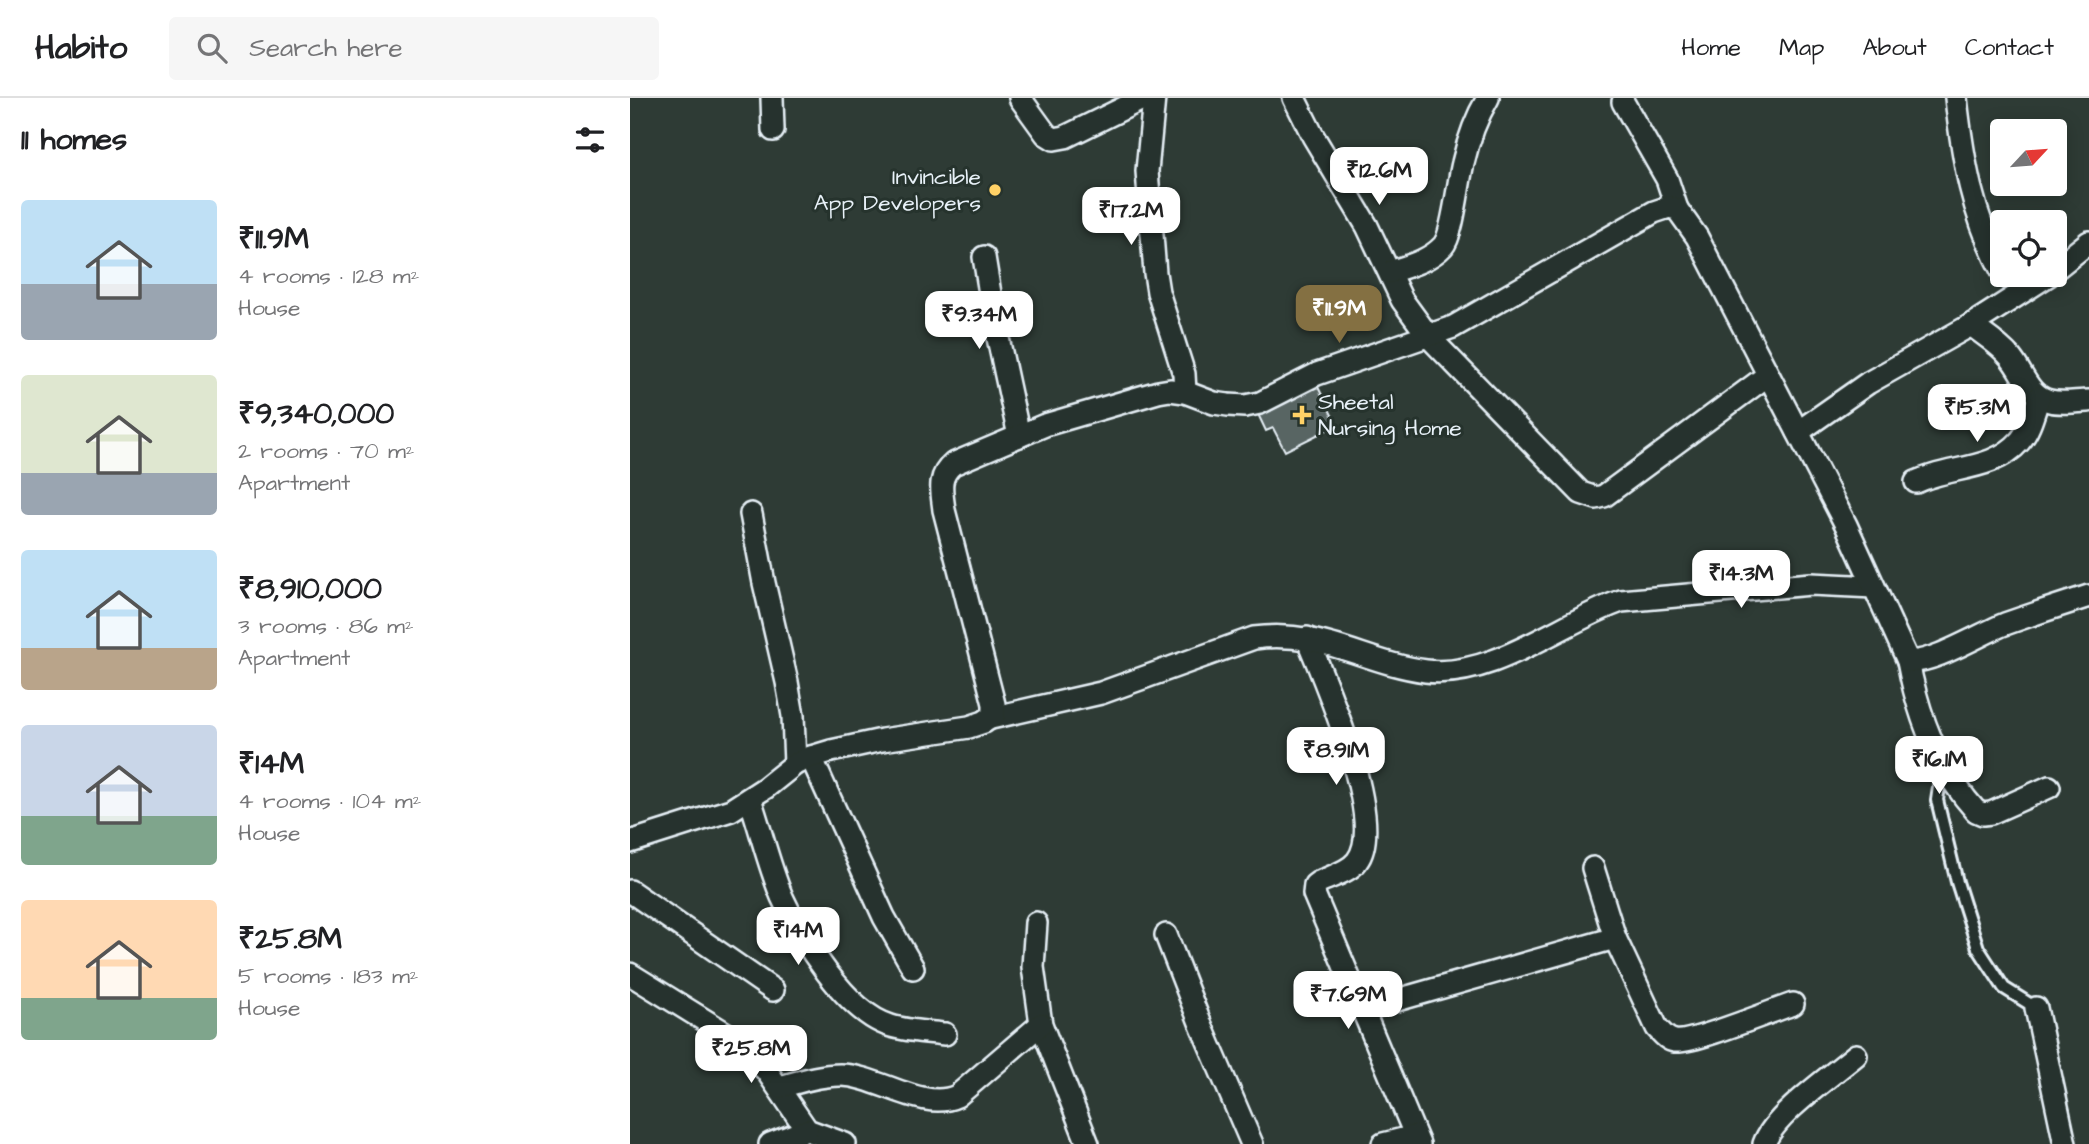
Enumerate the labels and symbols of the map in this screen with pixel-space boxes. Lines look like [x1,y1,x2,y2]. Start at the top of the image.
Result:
north arrow [1990,119,2067,196]
pin: ₹12.6M [1322,148,1436,207]
place label: Invincible App Developers [814,161,981,219]
marker: Invincible App Developers [987,182,1003,198]
pin: ₹17.2M [1074,188,1188,247]
pin: ₹11.9M [1282,286,1396,345]
pin: ₹9.34M [922,292,1036,351]
pin: ₹15.3M [1920,384,2034,444]
place label: Sheetal Nursing Home [1318,386,1462,445]
marker: Sheetal Nursing Home [1292,405,1312,425]
pin: ₹14.3M [1684,550,1798,610]
pin: ₹8.91M [1279,728,1393,787]
pin: ₹16.1M [1882,736,1996,796]
pin: ₹14M [757,908,839,967]
pin: ₹7.69M [1291,972,1405,1031]
pin: ₹25.8M [694,1026,808,1085]

